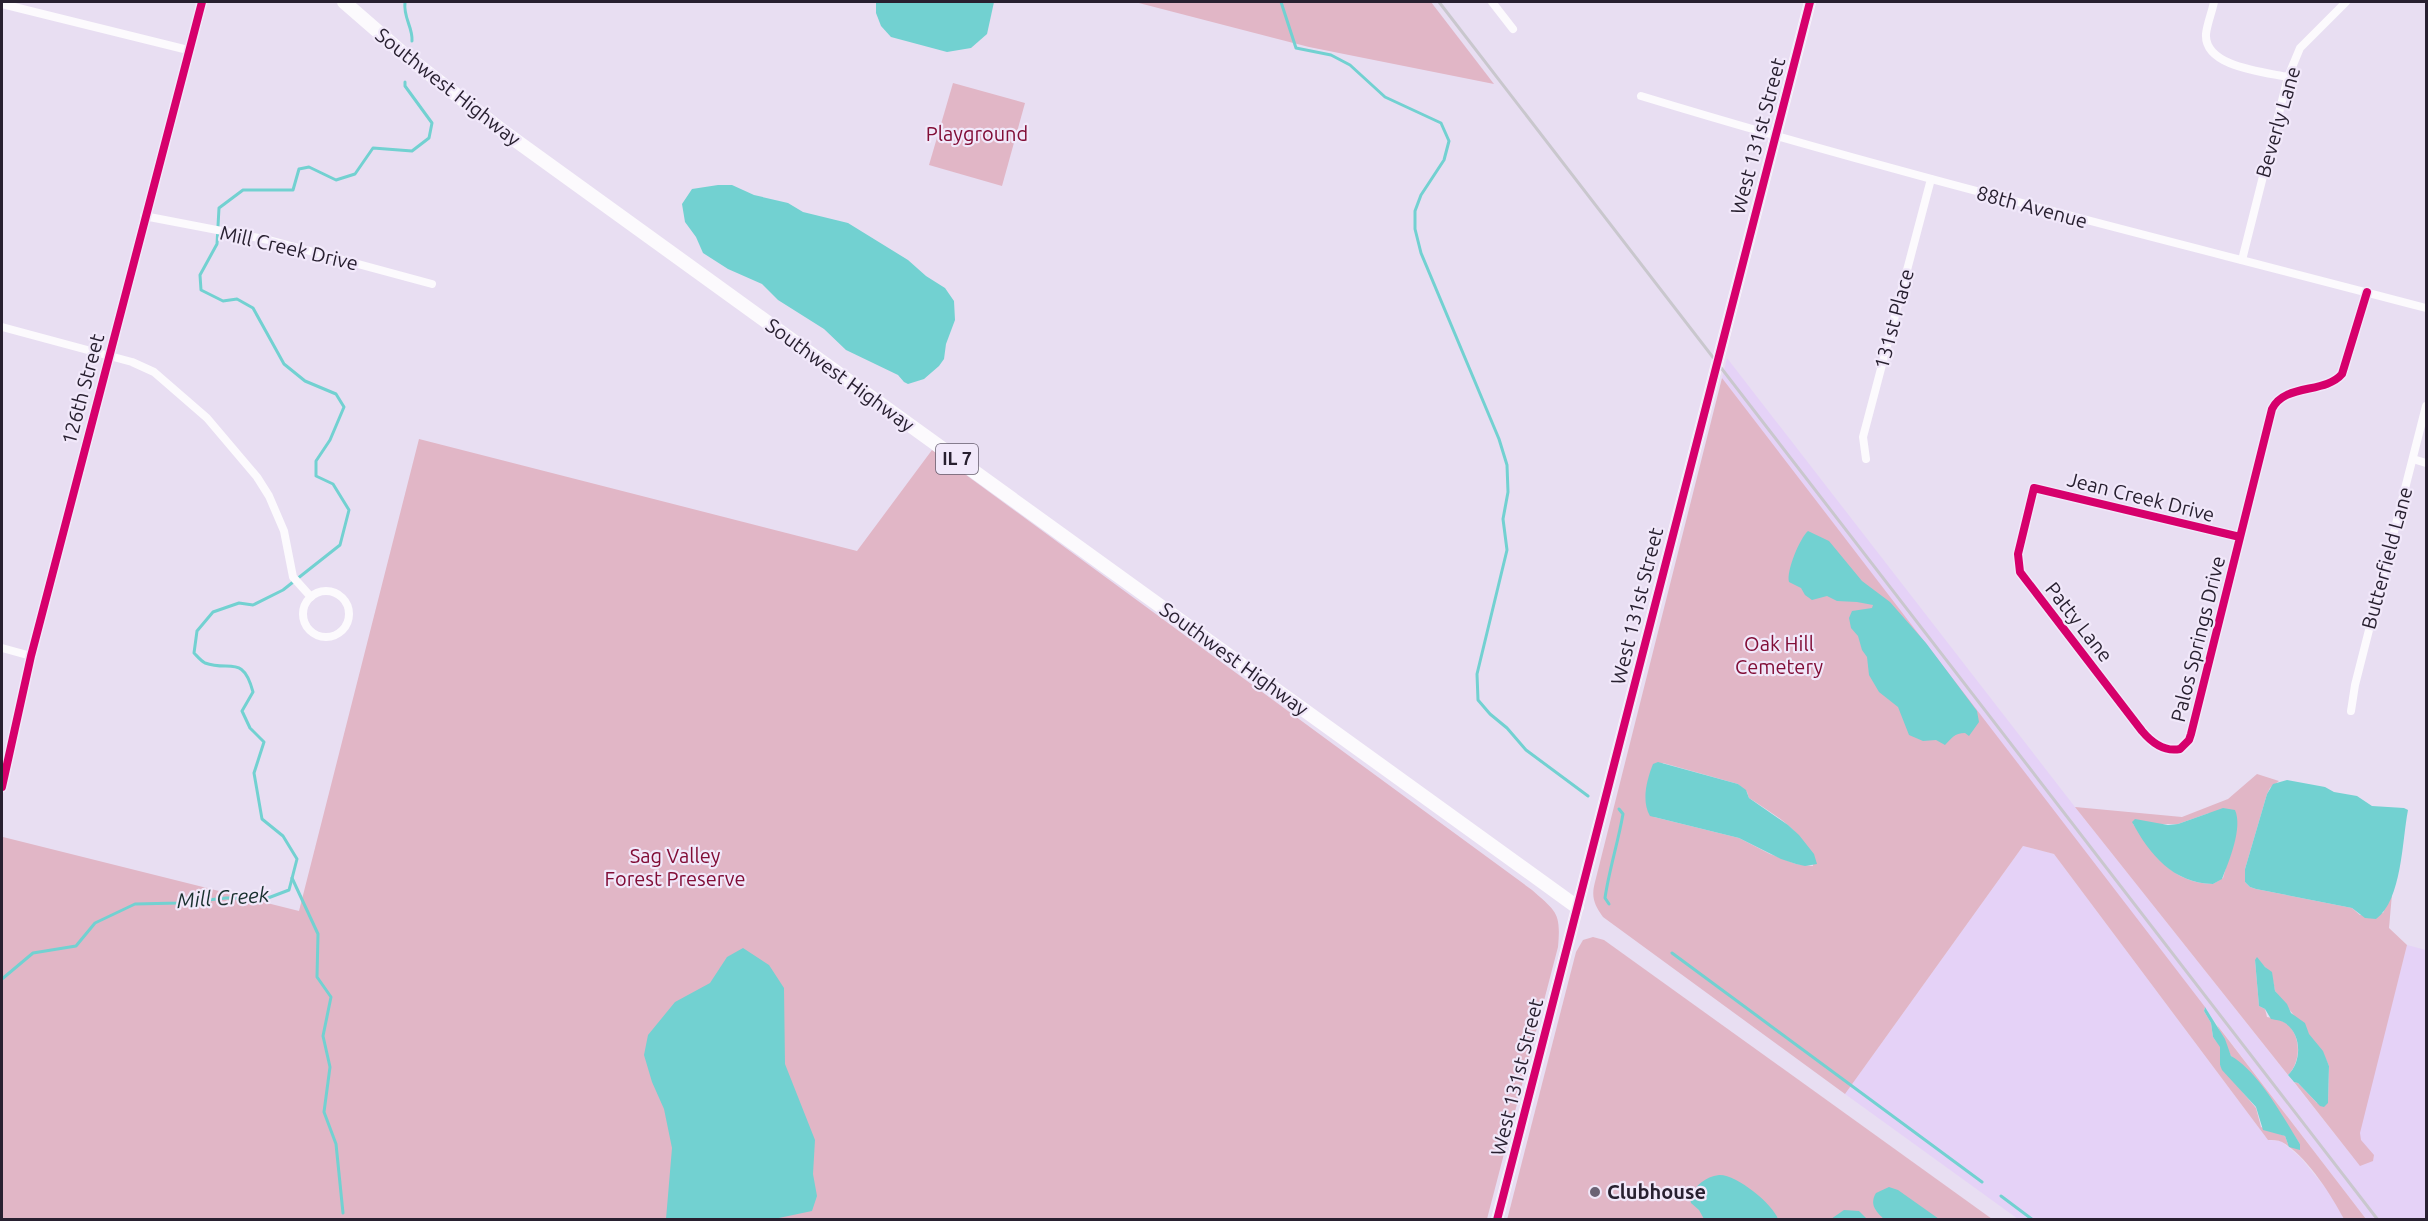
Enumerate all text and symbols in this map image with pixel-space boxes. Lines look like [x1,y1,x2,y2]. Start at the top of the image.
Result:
street label: Southwest Highway [371,23,526,151]
street label: West 131st Street [1726,55,1790,217]
street label: Beverly Lane [2251,64,2304,180]
park label: Playground [926,122,1028,145]
street label: 88th Avenue [1974,181,2090,232]
street label: Mill Creek Drive [218,220,360,275]
street label: 131st Place [1869,266,1918,371]
street label: Southwest Highway [762,313,919,436]
street label: 126th Street [57,331,108,447]
road number: IL 7 [936,444,978,474]
street label: Jean Creek Drive [2065,467,2217,526]
street label: Butterfield Lane [2356,484,2417,632]
street label: West 131st Street [1606,525,1667,687]
street label: Palos Springs Drive [2166,553,2229,724]
street label: Patty Lane [2041,577,2118,666]
street label: Southwest Highway [1156,597,1313,720]
park label: Oak Hill Cemetery [1735,632,1823,678]
park label: Sag Valley Forest Preserve [605,844,745,890]
water label: Mill Creek [176,882,270,912]
street label: West 131st Street [1486,996,1547,1158]
place label: Clubhouse [1607,1180,1706,1203]
marker: Clubhouse [1588,1185,1602,1199]

